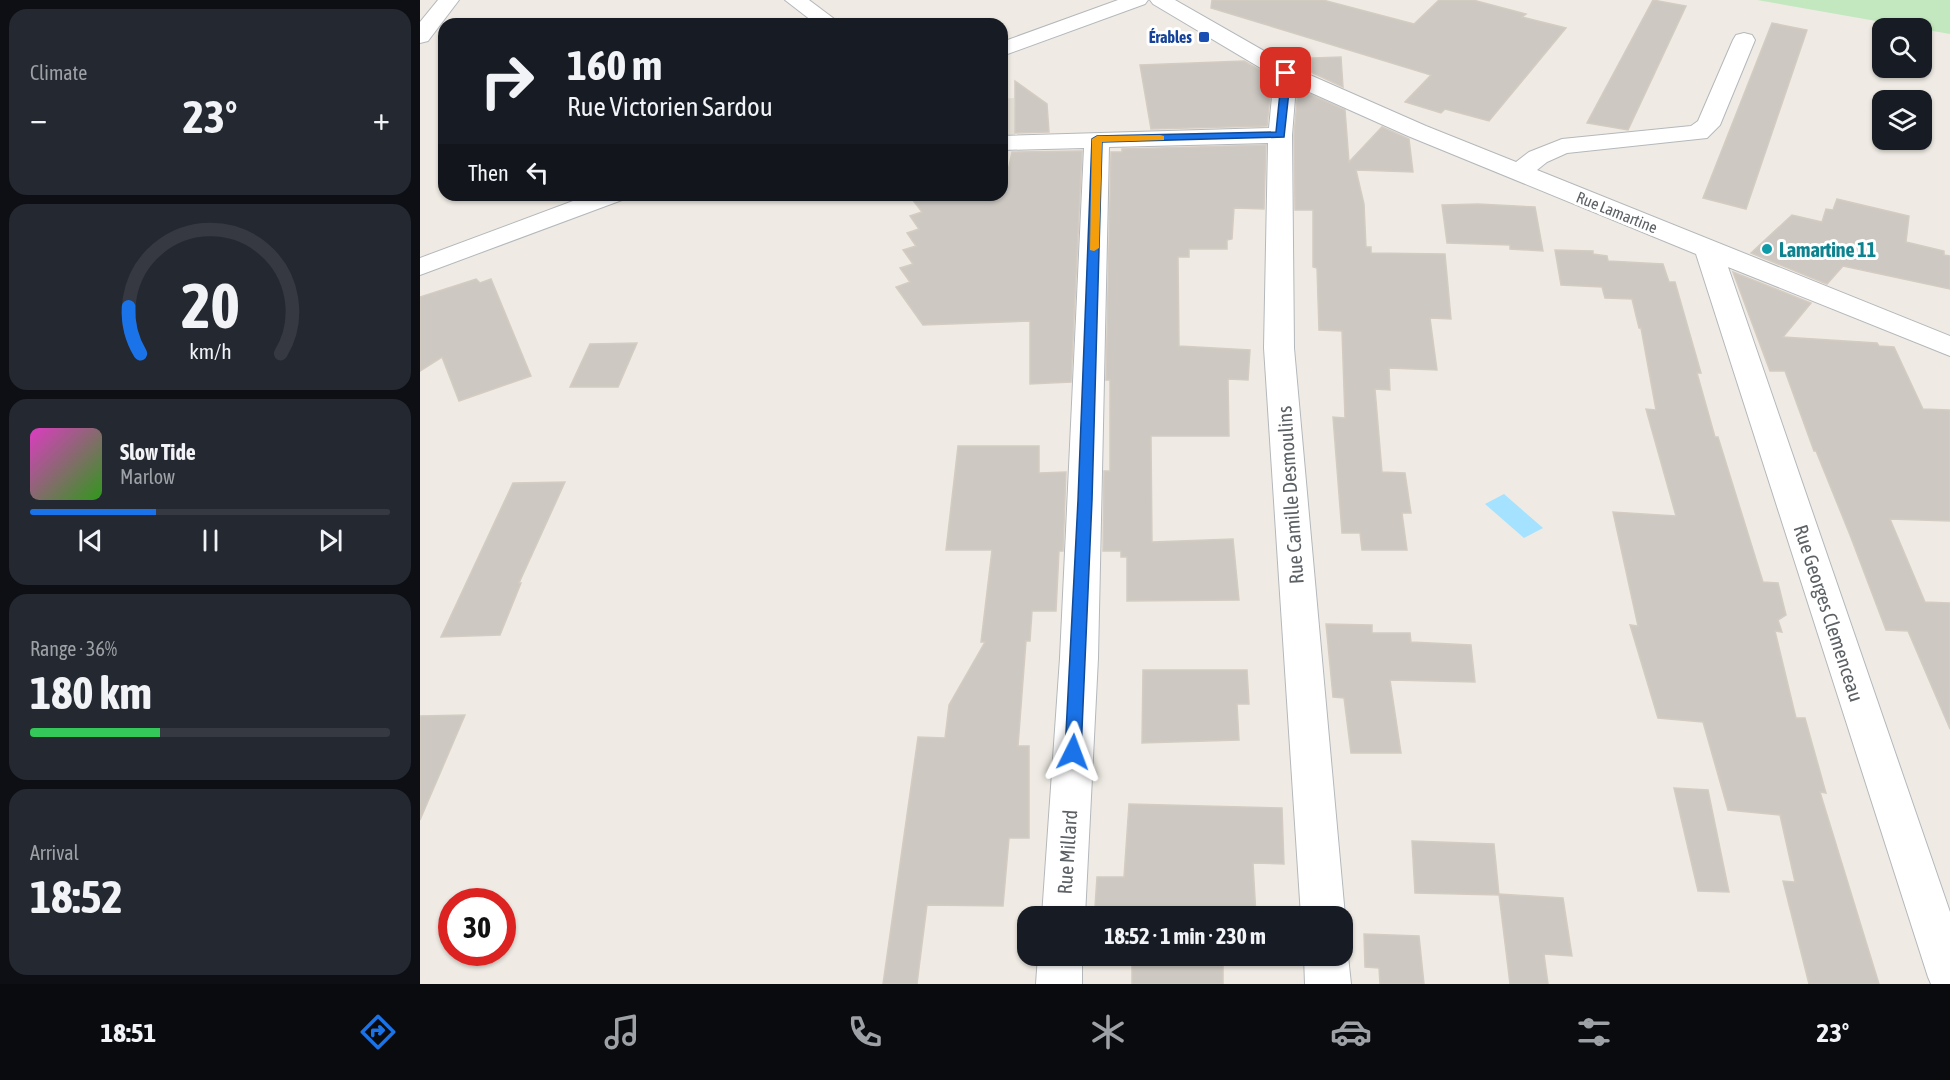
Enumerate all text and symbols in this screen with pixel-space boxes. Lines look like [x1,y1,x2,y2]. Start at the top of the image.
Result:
map controls [1872,18,1932,150]
button: search [1872,18,1932,78]
place label: Érables [1149,28,1192,46]
marker: Érables [1197,30,1211,44]
text: 160 m [567,41,662,89]
icon: right [468,42,546,120]
pin [1260,47,1311,98]
icon: arrive [1269,56,1302,89]
text: Climate [30,61,87,84]
button: layers [1872,90,1932,150]
text: 23° [183,91,237,143]
text: Rue Victorien Sardou [567,91,773,122]
text: − [30,99,47,137]
text: + [373,99,390,137]
icon: left [521,156,554,189]
text: Then [468,160,509,186]
street label: Rue Lamartine [1574,188,1660,236]
place label: Lamartine 11 [1779,238,1876,261]
marker: Lamartine 11 [1760,242,1774,256]
text: 20 [181,270,239,341]
text: km/h [189,339,231,364]
street label: Rue Camille Desmoulins [1272,405,1308,585]
text: Slow Tide [120,439,196,465]
text: Marlow [120,465,175,488]
street label: Rue Georges Clemenceau [1790,522,1868,704]
icon: previous [74,524,107,557]
icon: pause [194,524,227,557]
icon: next [314,524,347,557]
text: Range · 36% [30,637,117,660]
text: 180 km [30,667,152,719]
position arrow [1041,720,1105,784]
street label: Rue Millard [1053,809,1081,895]
text: Arrival [30,841,79,864]
text: 18:52 [30,871,123,923]
speed limit sign: 30 [438,888,516,966]
text: 18:52 · 1 min · 230 m [1104,923,1266,949]
icon: directions [357,1011,399,1053]
icon: music [601,1011,643,1053]
icon: phone [844,1011,886,1053]
icon: climate [1087,1011,1129,1053]
icon: car [1330,1011,1372,1053]
icon: filters [1573,1011,1615,1053]
text: 18:51 [101,1017,156,1048]
text: 23° [1816,1017,1849,1048]

